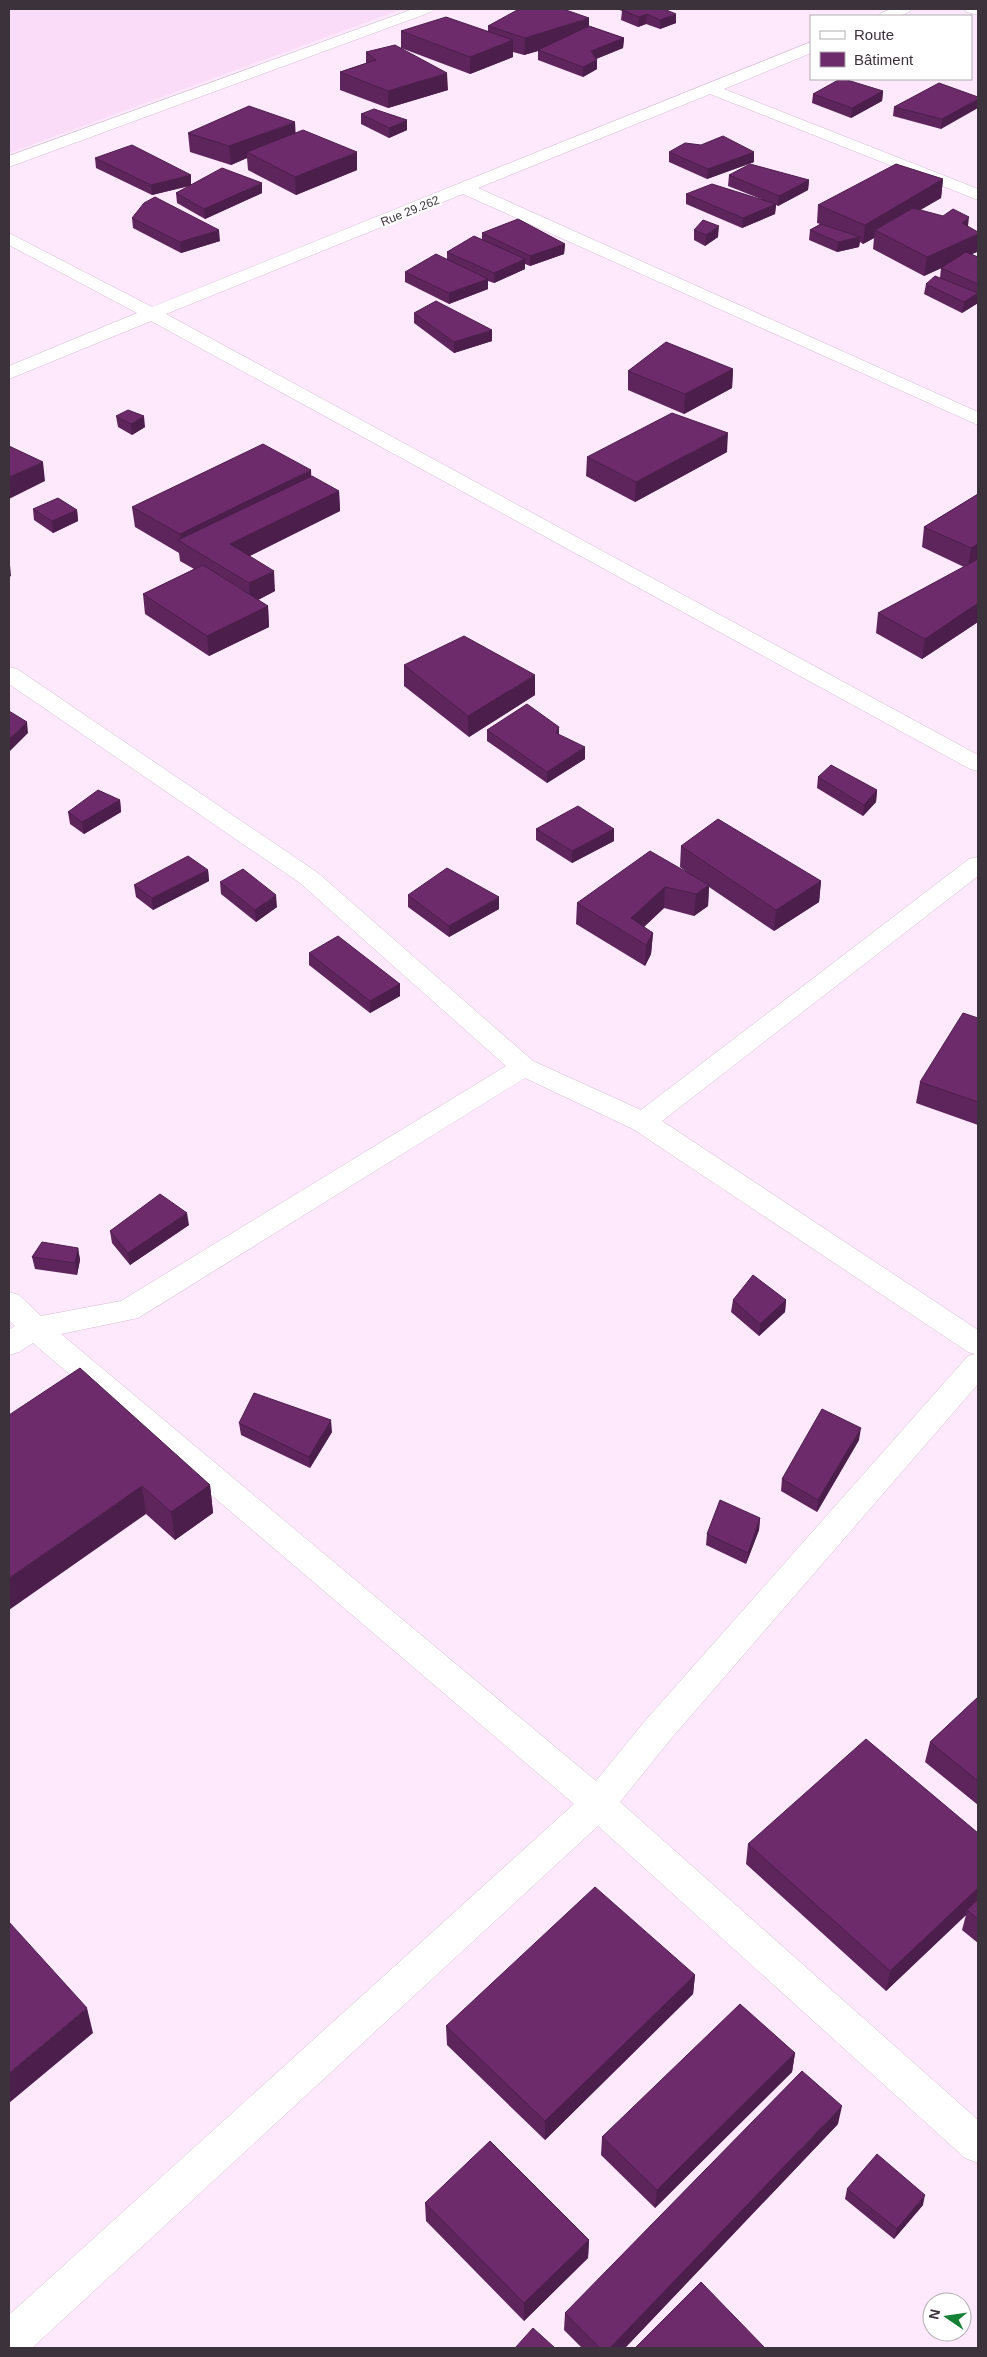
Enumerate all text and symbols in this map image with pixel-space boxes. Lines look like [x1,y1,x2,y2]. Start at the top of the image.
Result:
legend [810,15,972,80]
text: Route [854,26,894,43]
text: Bâtiment [854,51,914,68]
street label: Rue 29.262 [379,193,442,229]
north arrow [922,2292,972,2342]
text: N [925,2307,943,2321]

